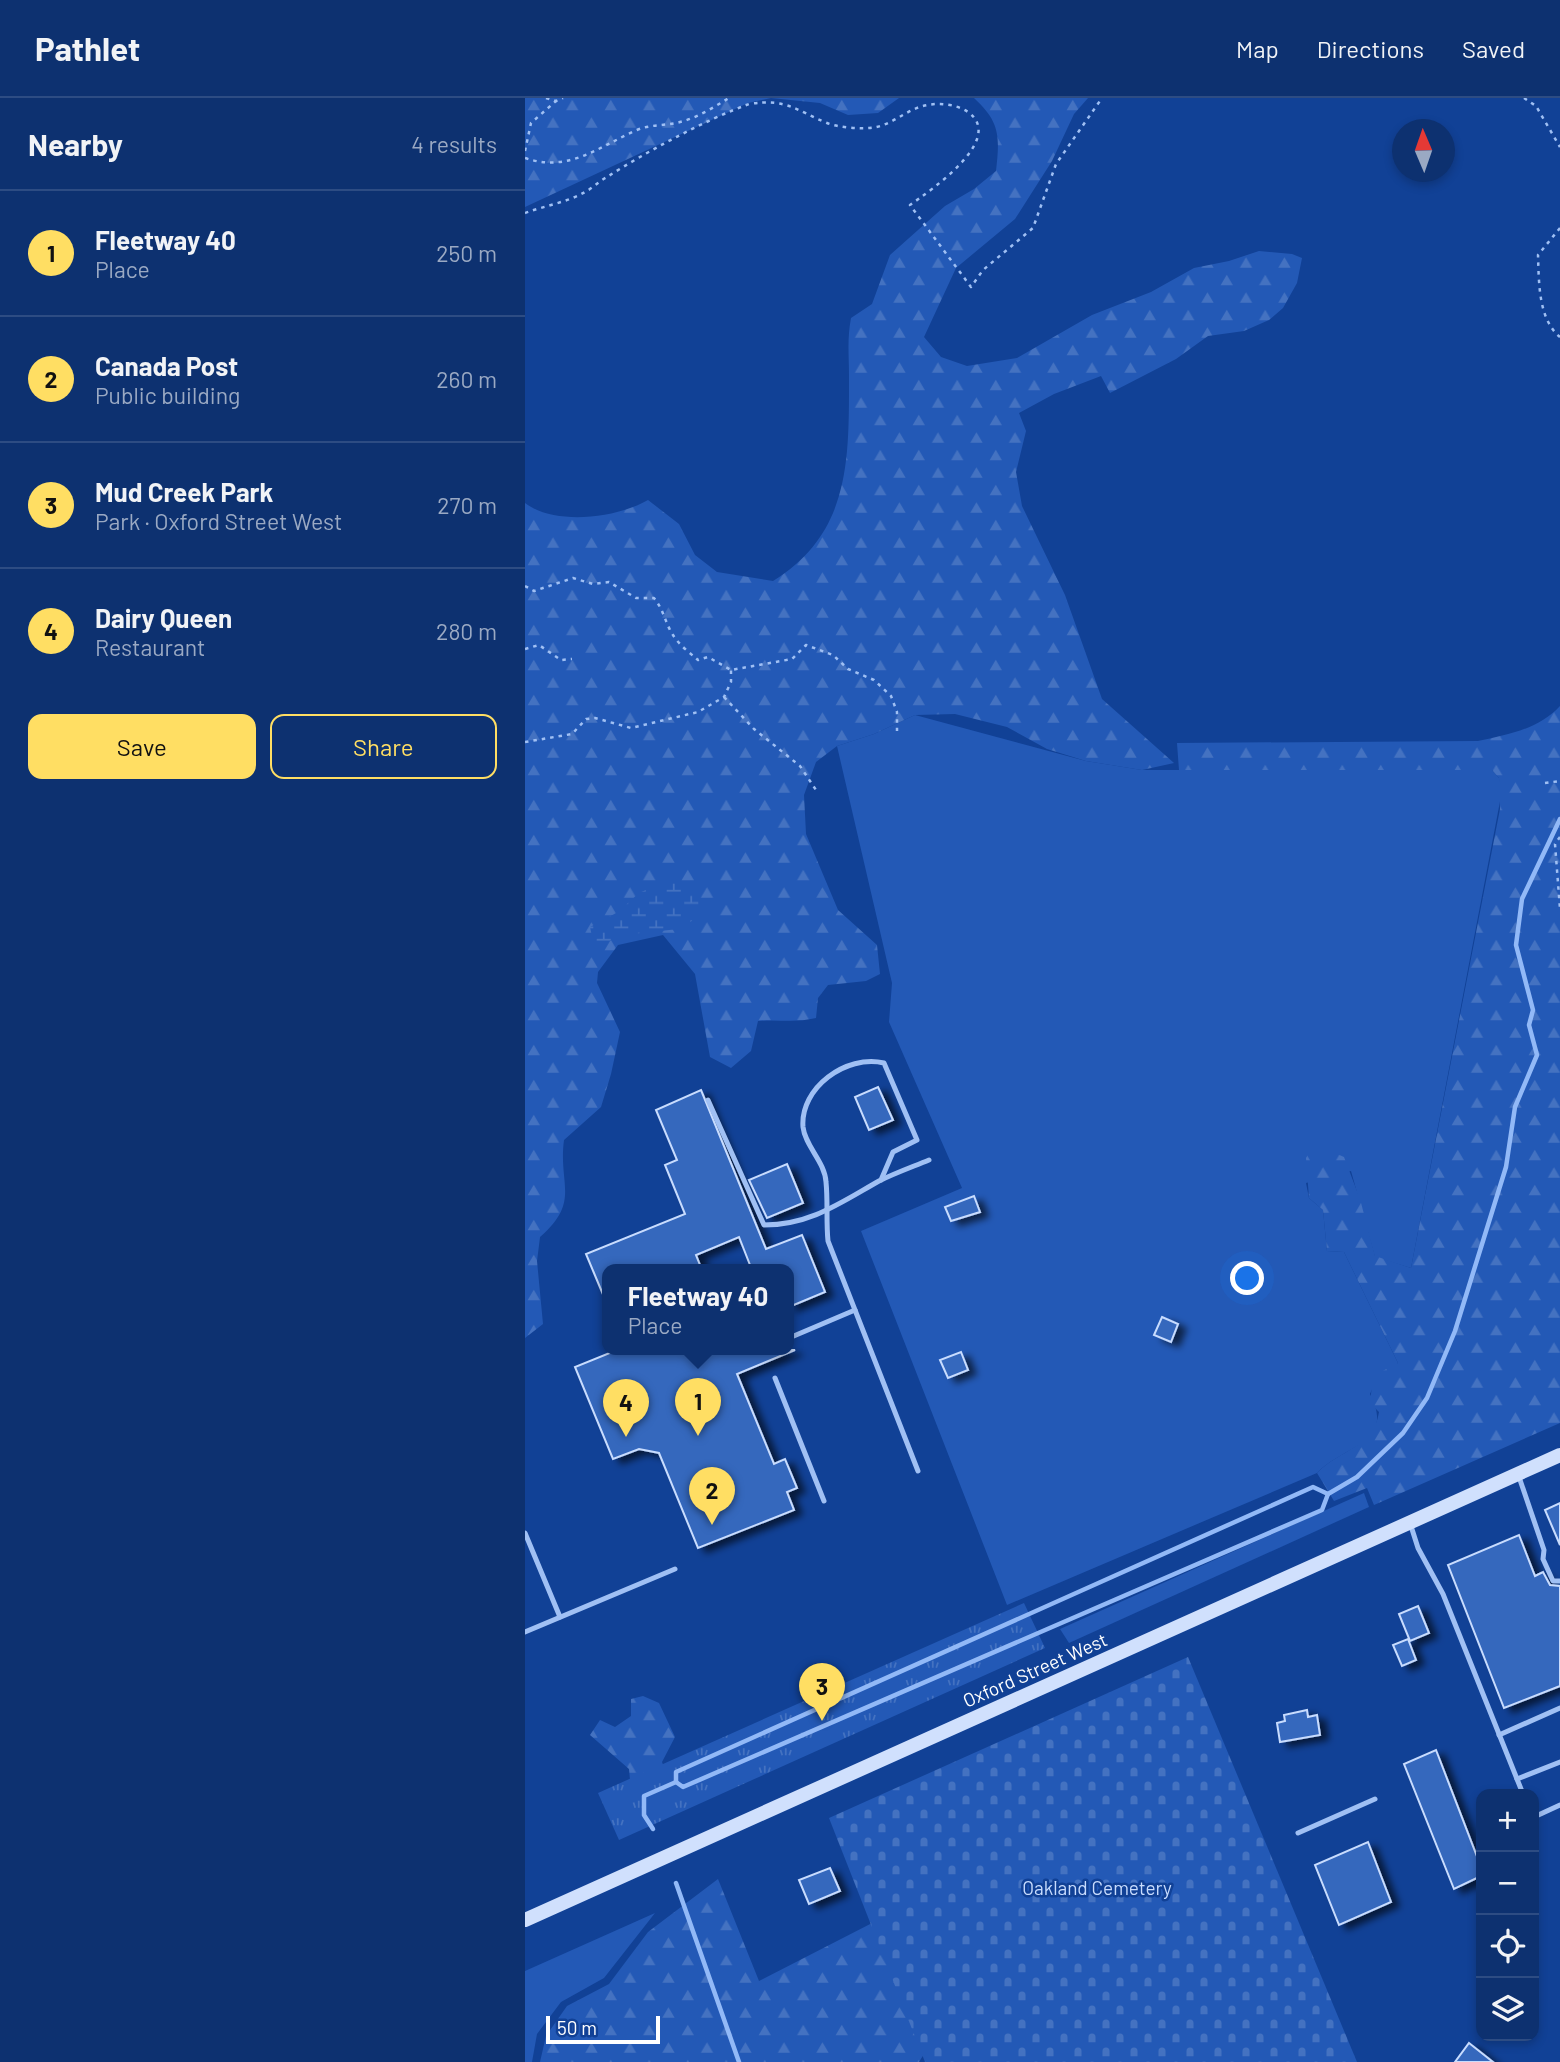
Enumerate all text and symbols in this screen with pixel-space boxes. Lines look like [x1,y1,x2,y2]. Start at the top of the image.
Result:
text: Pathlet [35,28,140,68]
text: Map [1236,34,1279,63]
text: Directions [1317,34,1424,63]
text: Saved [1462,34,1525,63]
north arrow [1392,119,1455,182]
text: Nearby [28,126,123,162]
text: 4 results [411,130,497,158]
text: Fleetway 40 [95,224,236,255]
text: 1 [47,239,55,267]
text: 250 m [436,239,497,267]
text: Place [95,255,150,283]
text: Canada Post [95,350,238,381]
text: 2 [45,365,57,393]
text: 260 m [436,365,497,393]
text: Public building [95,381,240,409]
text: Mud Creek Park [95,476,273,507]
text: 3 [45,491,57,519]
text: 270 m [437,491,497,519]
text: Park · Oxford Street West [95,507,342,535]
text: Dairy Queen [95,602,232,633]
text: 4 [44,617,58,645]
text: 280 m [436,617,497,645]
text: Restaurant [95,633,205,661]
button: Save [28,714,256,779]
button: Share [270,714,497,779]
your location [1230,1261,1264,1295]
popup [602,1264,794,1355]
text: Fleetway 40 [628,1280,768,1311]
text: Place [628,1311,682,1339]
pin: 1 [675,1378,721,1436]
pin: 4 [603,1379,649,1437]
pin: 2 [689,1467,735,1525]
street label: Oxford Street West [959,1627,1111,1712]
pin: 3 [799,1663,845,1721]
map controls [1476,1789,1539,2041]
button: + [1476,1789,1539,1852]
button: − [1476,1852,1539,1915]
park label: Oakland Cemetery [1022,1876,1172,1899]
button: locate [1476,1915,1539,1978]
button: layers [1476,1978,1539,2041]
scale bar [546,2013,660,2045]
text: 50 m [557,2016,597,2039]

